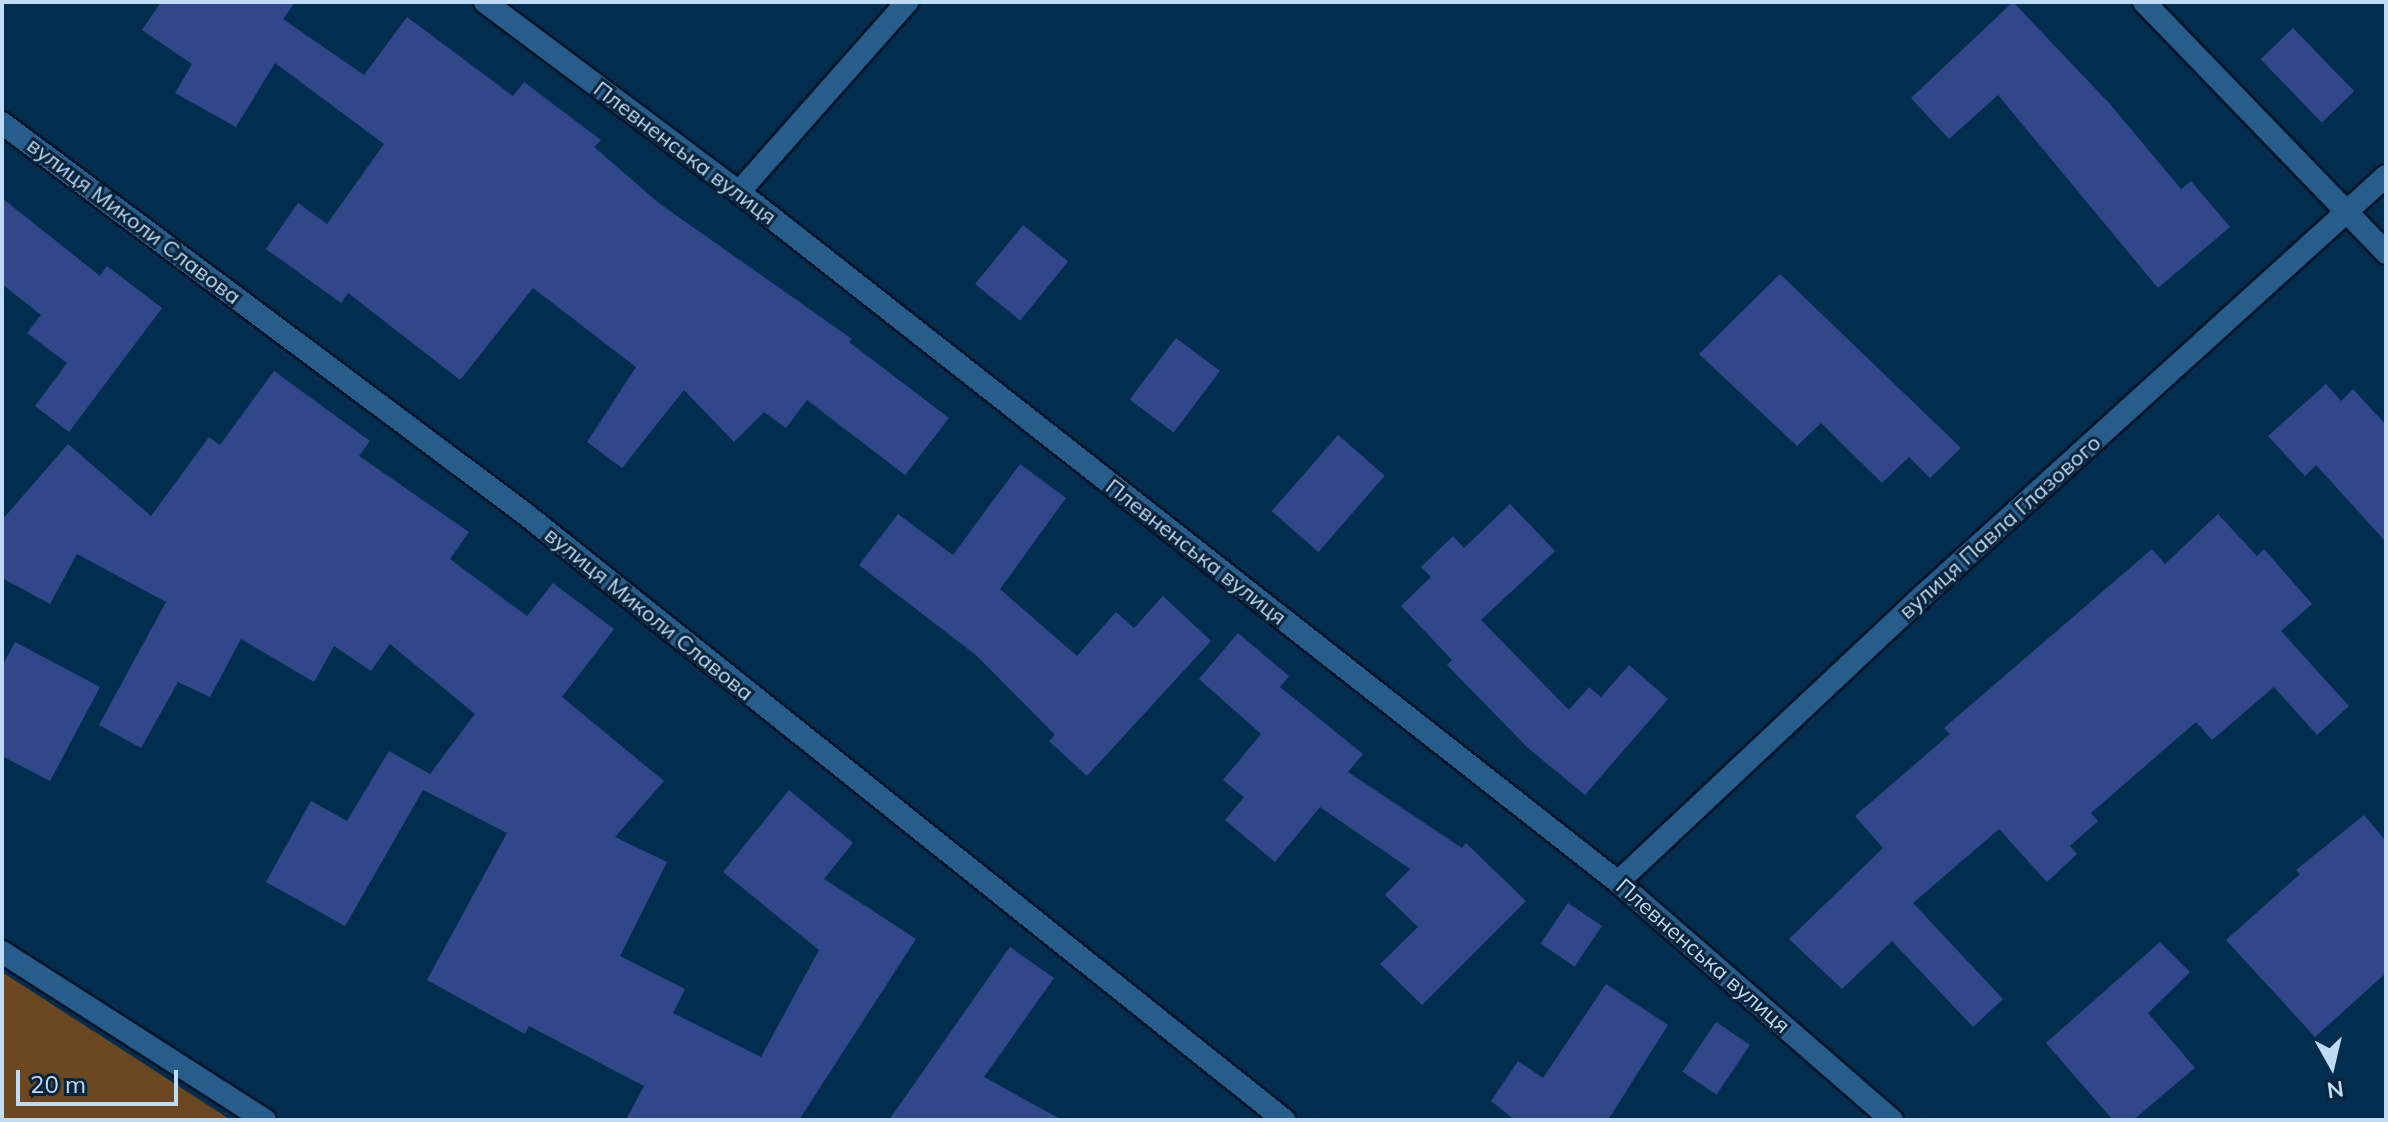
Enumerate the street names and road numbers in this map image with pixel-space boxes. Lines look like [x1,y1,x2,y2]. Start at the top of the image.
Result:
street label: Плевненська вулиця [588,76,782,230]
street label: вулиця Миколи Славова [22,132,246,310]
street label: вулиця Павла Глазового [1894,429,2106,625]
street label: Плевненська вулиця [1100,473,1292,631]
street label: вулиця Миколи Славова [539,522,759,706]
street label: Плевненська вулиця [1611,873,1795,1039]

